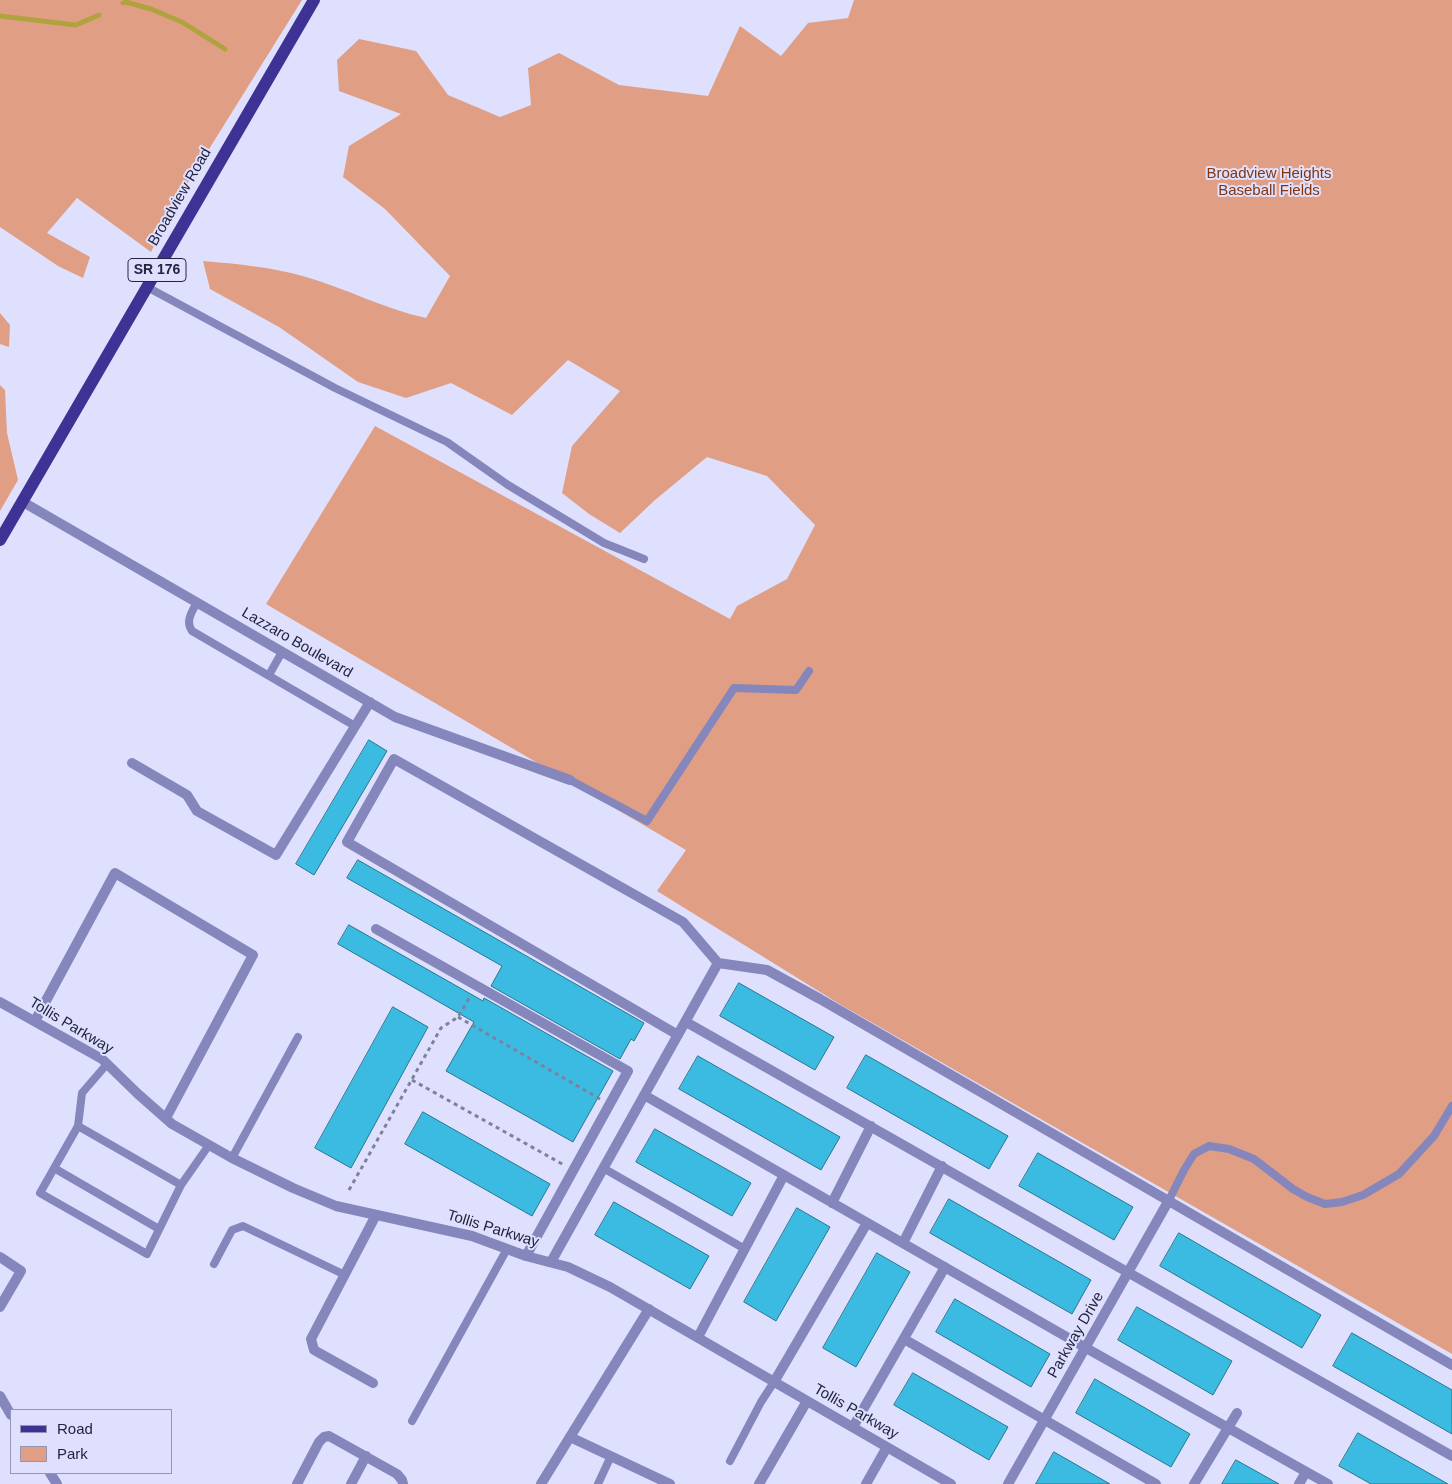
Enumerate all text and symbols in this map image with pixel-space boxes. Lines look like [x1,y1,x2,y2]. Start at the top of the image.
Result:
street label: Broadview Road [145,145,215,249]
park label: Broadview Heights Baseball Fields [1206,165,1332,200]
road number: SR 176 [128,258,186,282]
street label: Lazzaro Boulevard [238,604,356,682]
street label: Tollis Parkway [26,994,116,1058]
street label: Tollis Parkway [445,1207,541,1251]
street label: Parkway Drive [1044,1289,1108,1381]
street label: Tollis Parkway [810,1380,902,1444]
legend [10,1409,172,1474]
text: Road [57,1420,93,1437]
text: Park [57,1445,88,1462]

